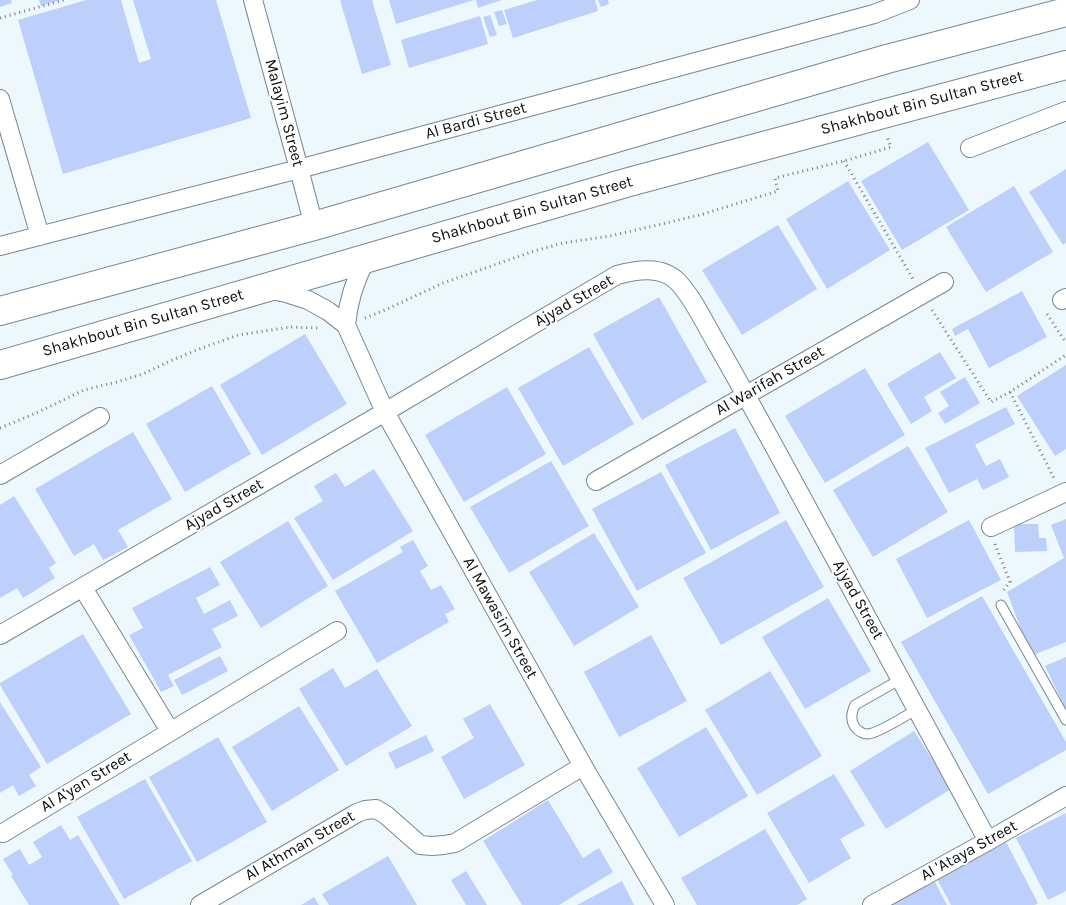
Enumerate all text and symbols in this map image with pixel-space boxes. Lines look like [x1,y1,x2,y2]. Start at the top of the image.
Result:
street label: Malayim Street [260,57,308,169]
street label: Shakhbout Bin Sultan Street [819,67,1025,139]
street label: Al Bardi Street [423,98,529,144]
street label: Shakhbout Bin Sultan Street [429,172,635,248]
street label: Ajyad Street [531,271,617,331]
street label: Shakhbout Bin Sultan Street [40,285,246,361]
street label: Al Warifah Street [712,342,828,420]
street label: Ajyad Street [181,475,267,535]
street label: Al Mawasim Street [459,554,541,682]
street label: Ajyad Street [828,557,888,643]
street label: Al A'yan Street [37,747,135,817]
street label: Al Athman Street [242,807,358,885]
street label: Al 'Ataya Street [917,817,1021,885]

